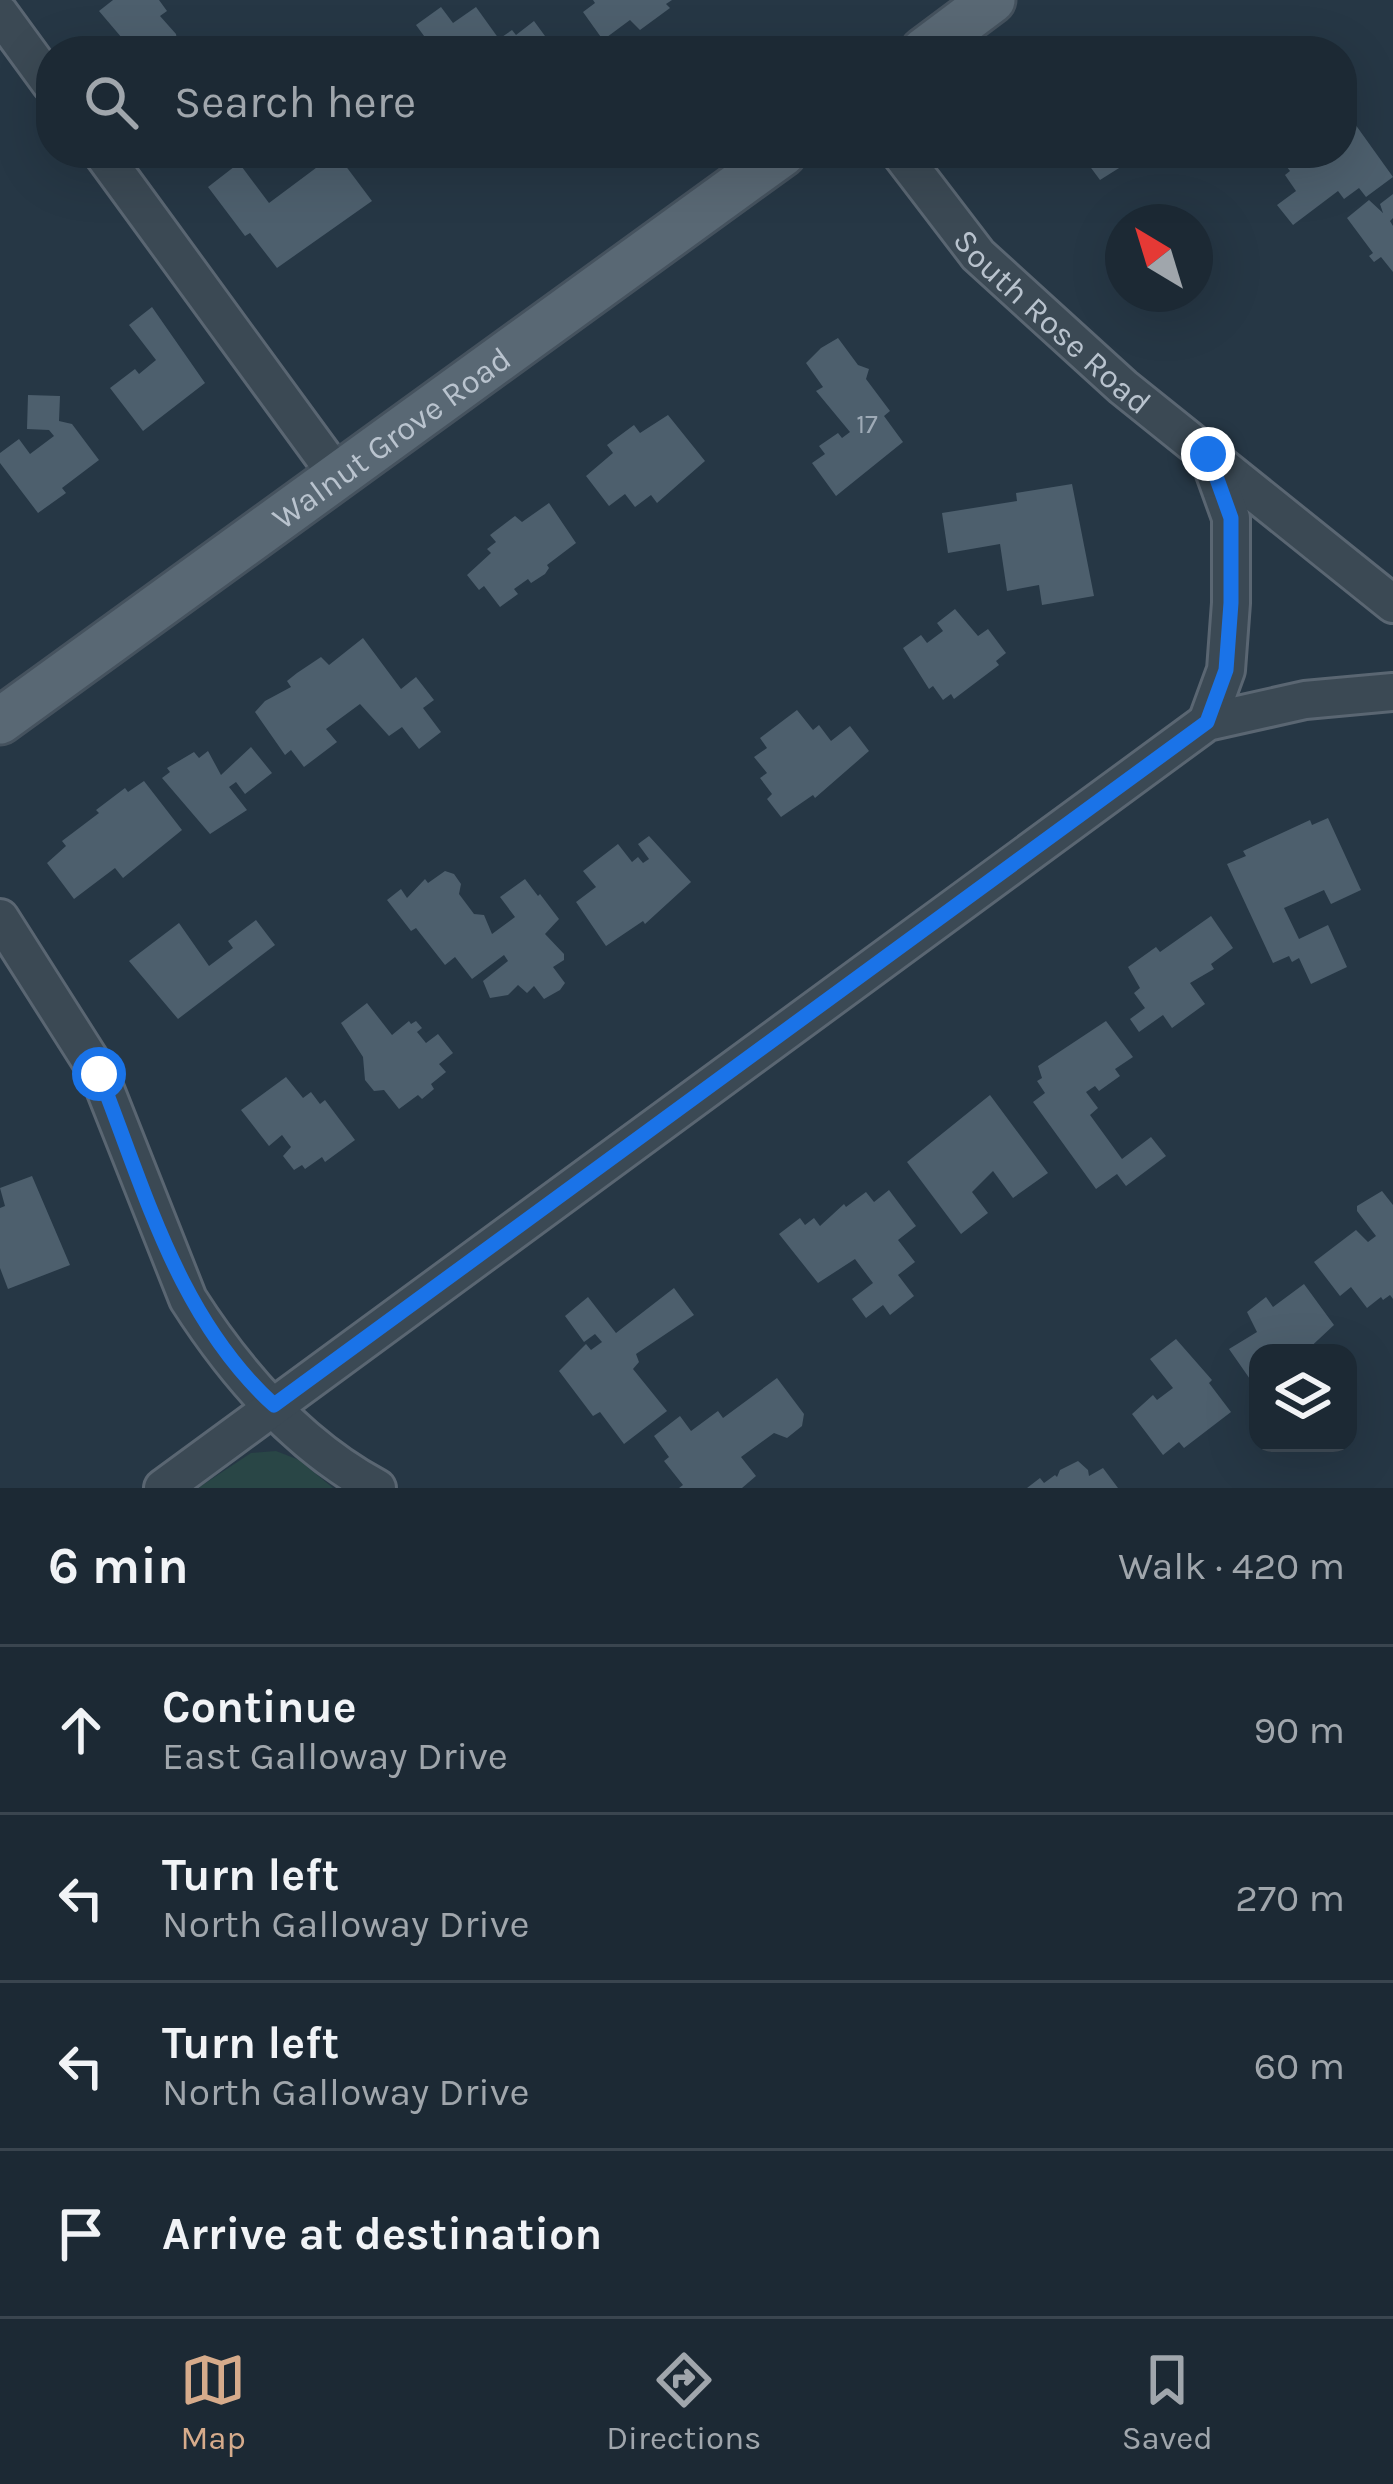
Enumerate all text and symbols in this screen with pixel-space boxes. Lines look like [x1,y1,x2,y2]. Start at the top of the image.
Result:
search box [36,36,1357,168]
icon: search [78,69,144,135]
text: Search here [174,76,416,128]
north arrow [1105,204,1213,312]
street label: South Rose Road [945,222,1158,422]
street label: Walnut Grove Road [265,339,518,537]
house number: 17 [856,408,878,440]
route end [1181,427,1235,481]
route start [72,1047,126,1101]
map controls [1249,1344,1357,1452]
button: layers [1249,1344,1357,1452]
text: 6 min [48,1536,189,1596]
text: Walk · 420 m [1118,1543,1345,1589]
text: Continue [162,1681,357,1733]
icon: ahead [48,1697,114,1763]
text: 90 m [1253,1707,1345,1753]
text: East Galloway Drive [162,1733,508,1779]
text: Turn left [162,1849,339,1901]
icon: left [48,1865,114,1931]
text: 270 m [1235,1875,1345,1921]
text: North Galloway Drive [162,1901,530,1947]
text: Turn left [162,2017,339,2069]
icon: left [48,2033,114,2099]
text: 60 m [1254,2043,1345,2089]
text: North Galloway Drive [162,2069,530,2115]
icon: arrive [48,2201,114,2267]
text: Arrive at destination [162,2208,602,2260]
tab: Map [180,2347,246,2457]
tab: Directions [606,2347,761,2457]
tab: Saved [1122,2347,1213,2457]

